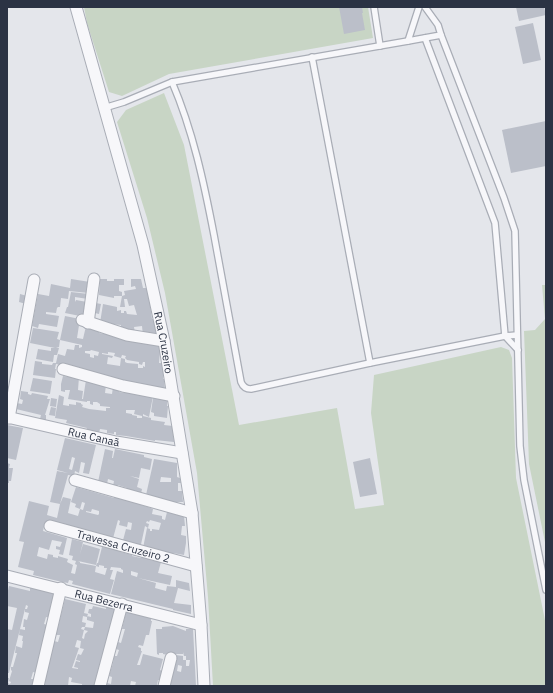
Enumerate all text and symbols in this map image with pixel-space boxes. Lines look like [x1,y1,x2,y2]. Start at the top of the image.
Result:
street label: Rua Cruzeiro [151,310,176,375]
street label: Rua Canaã [67,424,121,449]
street label: Travessa Cruzeiro 2 [75,527,172,566]
street label: Rua Bezerra [73,586,135,615]

